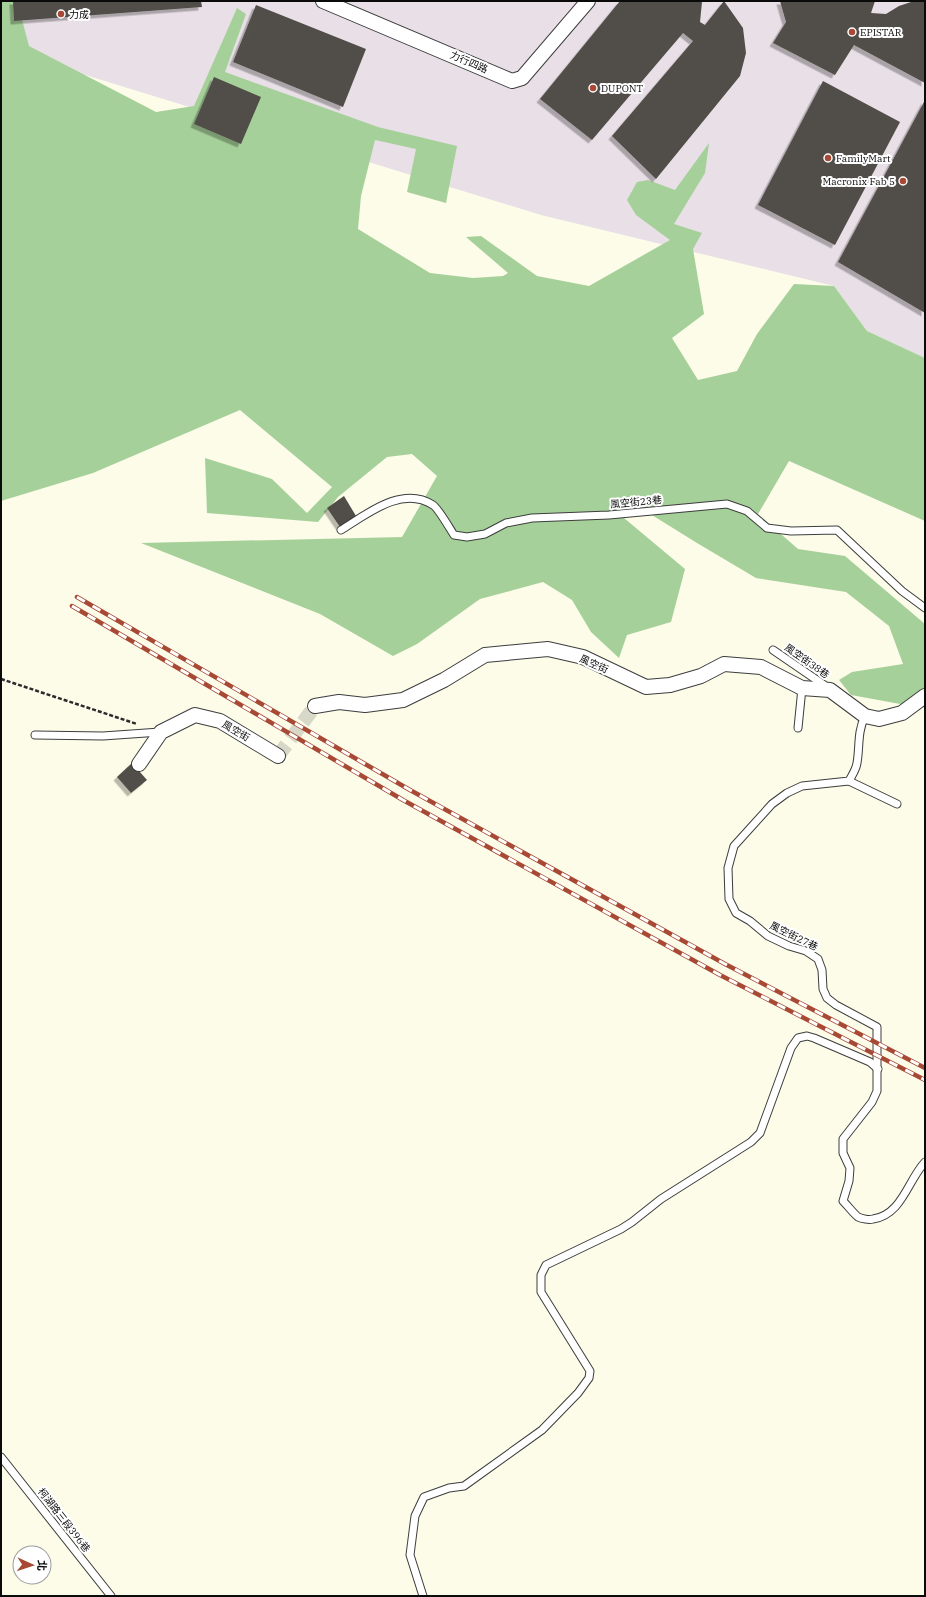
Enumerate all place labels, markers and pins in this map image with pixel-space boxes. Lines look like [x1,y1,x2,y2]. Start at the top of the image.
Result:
place label: 力成 [69,8,89,21]
marker: 力成 [56,9,66,19]
place label: EPISTAR [860,26,902,39]
marker: EPISTAR [847,27,857,37]
place label: DUPONT [601,82,644,95]
marker: DUPONT [588,83,598,93]
place label: FamilyMart [836,152,891,165]
marker: FamilyMart [823,153,833,163]
place label: Macronix Fab 5 [823,175,895,188]
marker: Macronix Fab 5 [898,176,908,186]

